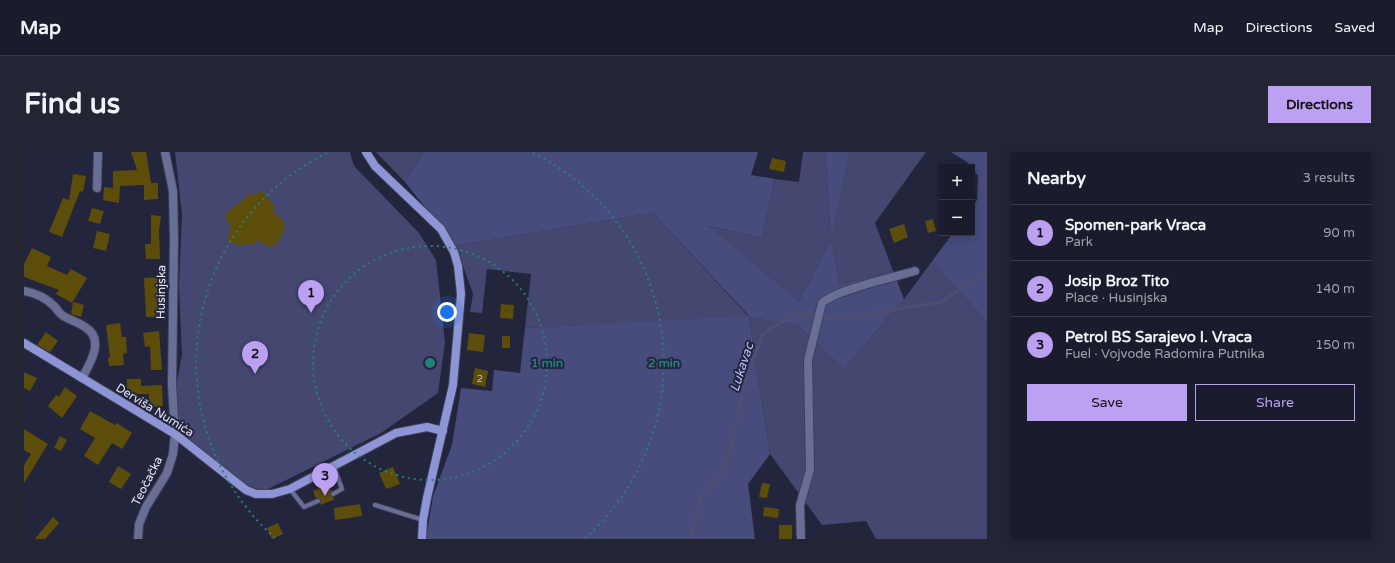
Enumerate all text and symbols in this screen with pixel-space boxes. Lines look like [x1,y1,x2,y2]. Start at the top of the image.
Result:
text: Map [20,17,61,39]
text: Map [1193,19,1224,36]
text: Directions [1246,19,1313,36]
text: Saved [1335,19,1375,36]
button: Directions [1268,86,1371,123]
text: Find us [24,87,120,121]
map controls [939,164,975,236]
button: + [939,164,975,200]
text: Nearby [1027,168,1086,189]
text: 3 results [1303,170,1355,186]
button: − [939,200,975,236]
text: Spomen-park Vraca [1065,216,1206,234]
text: 1 [1036,225,1044,241]
text: 90 m [1323,225,1355,241]
text: Park [1065,234,1093,250]
street label: Husinjska [154,265,168,319]
text: Josip Broz Tito [1065,272,1169,290]
pin: 1 [298,280,324,313]
text: 2 [1036,281,1044,297]
text: 140 m [1315,281,1355,297]
text: Place · Husinjska [1065,290,1167,306]
your location [437,302,457,322]
text: Petrol BS Sarajevo I. Vraca [1065,328,1252,346]
text: 3 [1036,337,1044,353]
text: 150 m [1315,337,1355,353]
water label: Lukavac [727,340,758,394]
pin: 2 [242,341,268,374]
text: Fuel · Vojvode Radomira Putnika [1065,346,1265,362]
centre of rings [423,356,437,370]
text: 1 min [531,356,563,370]
text: 2 min [648,356,680,370]
house number: 2 [477,373,483,385]
street label: Derviša Numića [114,380,196,440]
button: Save [1027,384,1187,421]
button: Share [1195,384,1355,421]
street label: Teočačka [129,454,165,508]
pin: 3 [312,463,338,496]

